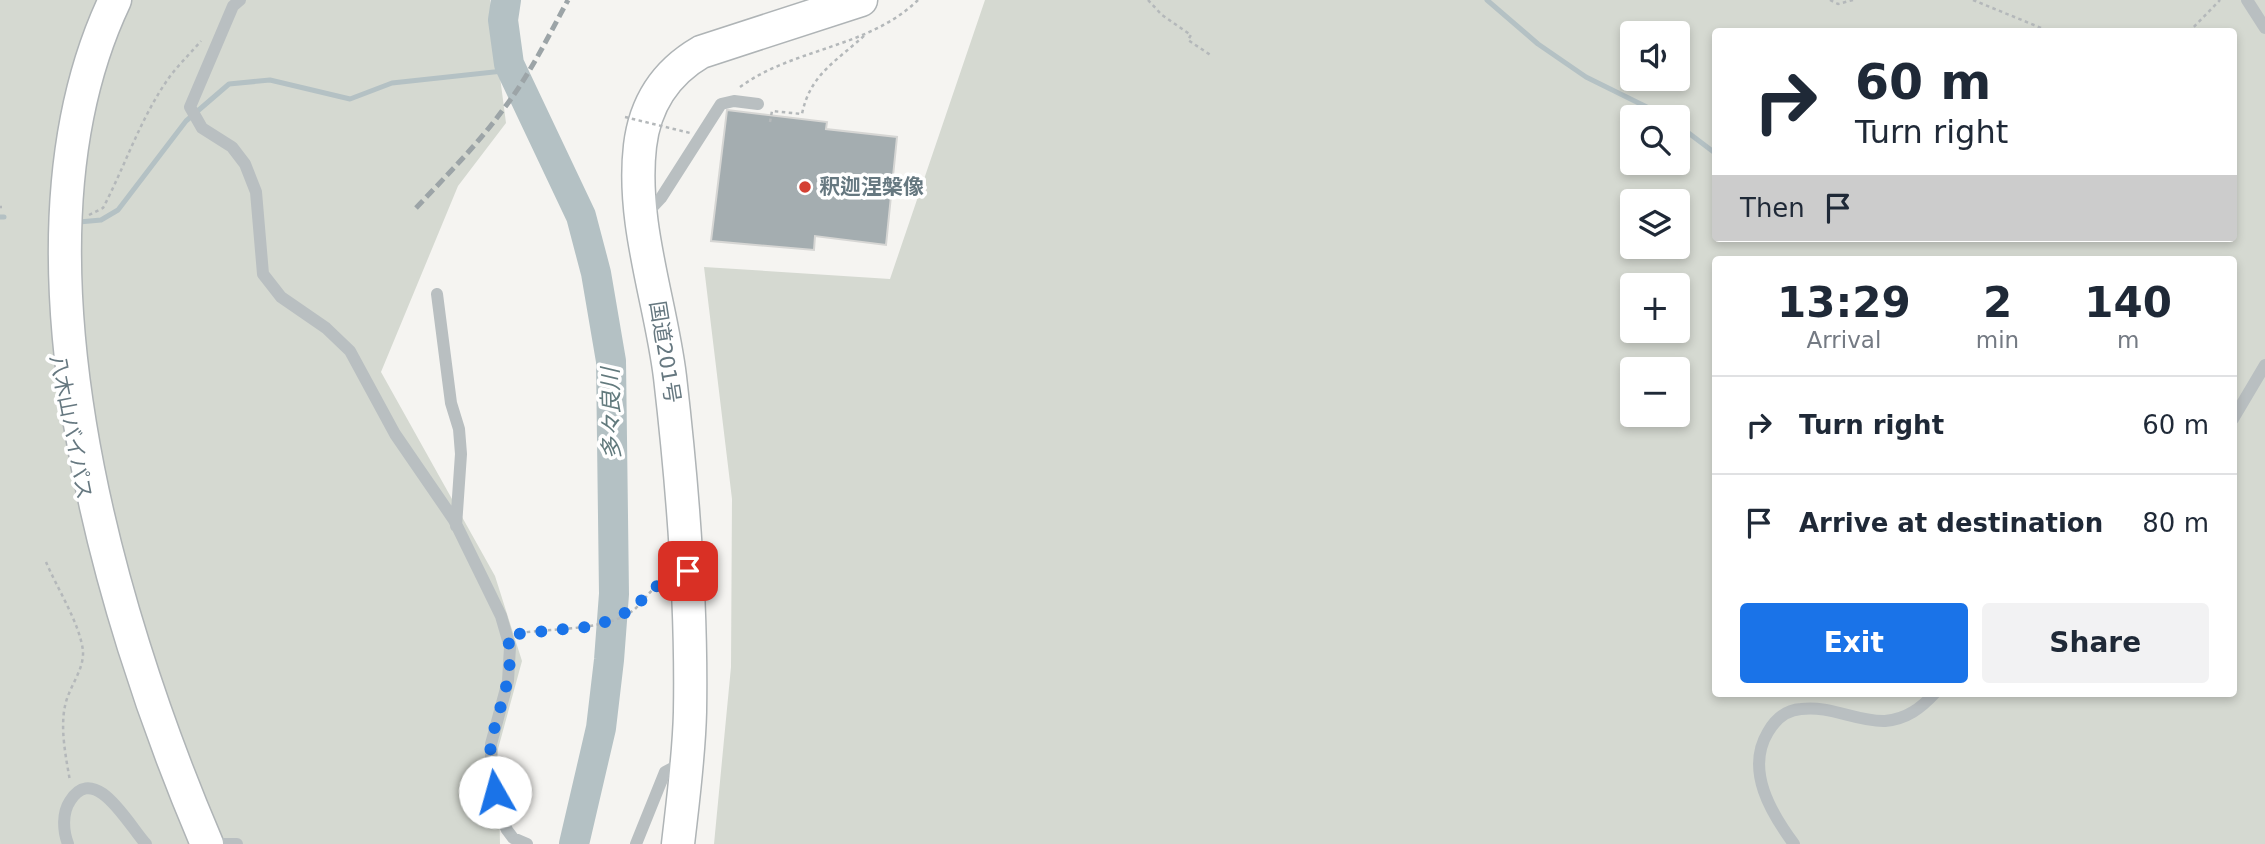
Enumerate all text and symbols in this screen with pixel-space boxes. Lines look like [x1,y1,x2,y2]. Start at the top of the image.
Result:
map controls [1620,21,1690,427]
button: sound [1620,21,1690,91]
text: 60 m [1855,54,1991,111]
icon: right [1740,56,1831,147]
button: search [1620,105,1690,175]
text: Turn right [1855,113,2008,151]
place label: 釈迦涅槃像 [819,175,924,199]
marker: 釈迦涅槃像 [797,179,813,195]
button: layers [1620,189,1690,259]
icon: arrive [1819,189,1857,227]
text: Then [1740,193,1805,223]
button: + [1620,273,1690,343]
text: 13:29 [1777,278,1911,327]
text: 2 [1983,278,2012,327]
text: 140 [2084,278,2172,327]
street label: 国道201号 [645,299,685,405]
text: Arrival [1807,327,1881,353]
text: min [1976,327,2019,353]
text: m [2117,327,2139,353]
street label: 八木山バイパス [45,353,97,501]
button: − [1620,357,1690,427]
water label: 多々良川 [597,365,625,460]
icon: right [1740,406,1778,444]
text: Turn right [1799,410,1944,440]
text: 60 m [2142,410,2209,440]
icon: arrive [1740,504,1778,542]
text: Arrive at destination [1799,508,2103,538]
text: 80 m [2142,508,2209,538]
pin [658,541,718,601]
icon: arrive [669,552,707,590]
button: Exit [1740,603,1968,683]
button: Share [1982,603,2209,683]
position arrow [458,755,532,829]

